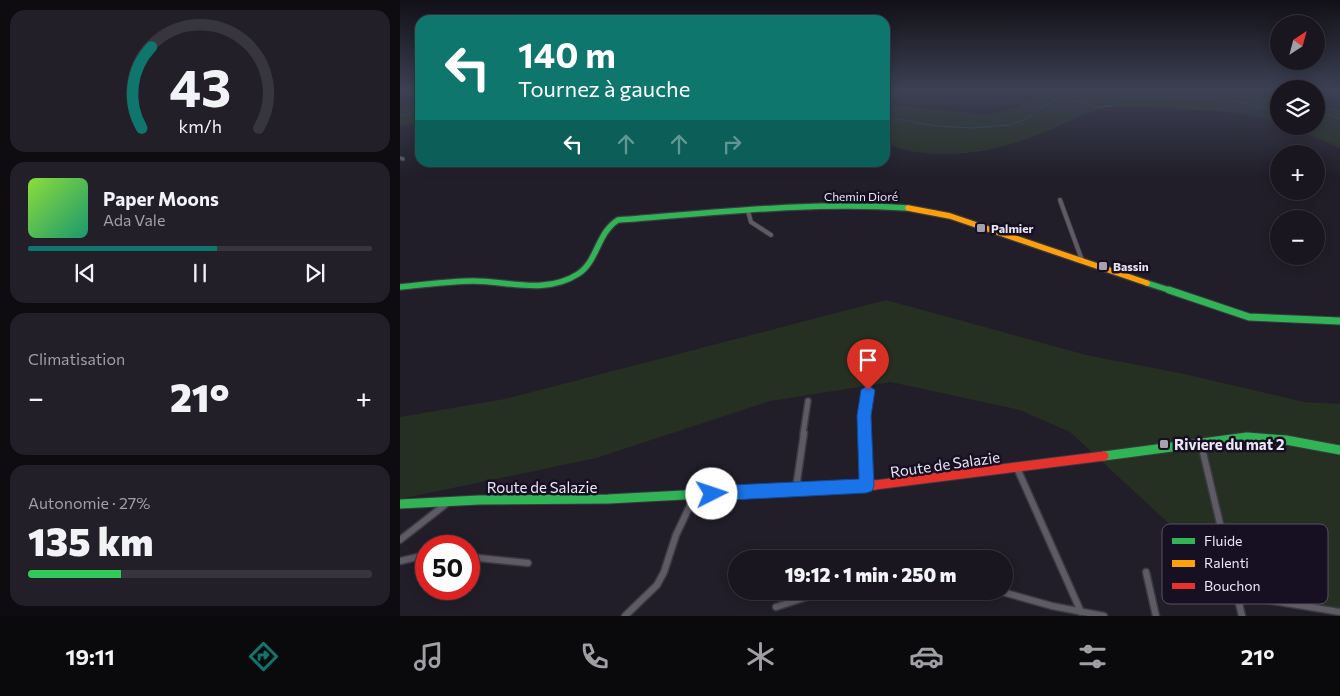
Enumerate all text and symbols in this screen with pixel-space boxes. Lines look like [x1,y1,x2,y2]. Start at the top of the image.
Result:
north arrow [1270,15,1325,70]
map controls [1270,15,1325,265]
text: 140 m [518,32,616,75]
icon: left [435,35,500,100]
text: 43 [169,54,231,118]
text: Tournez à gauche [518,75,690,102]
button: layers [1270,80,1325,135]
text: km/h [178,115,222,137]
icon: left [559,130,587,158]
icon: ahead [612,130,640,158]
icon: ahead [665,130,693,158]
icon: right [718,130,746,158]
button: + [1270,145,1325,200]
text: Paper Moons [103,187,219,210]
street label: Chemin Dioré [824,189,898,203]
text: Ada Vale [103,210,165,229]
button: − [1270,210,1325,265]
place label: Palmier [991,221,1034,235]
marker: Palmier [975,222,987,234]
icon: previous [71,259,99,287]
icon: pause [186,259,214,287]
icon: next [301,259,329,287]
place label: Bassin [1113,259,1149,273]
marker: Bassin [1097,260,1109,272]
pin [847,339,889,390]
icon: arrive [854,346,882,374]
text: Climatisation [28,349,125,368]
text: 21° [170,373,230,420]
text: − [28,380,44,414]
text: + [356,380,372,414]
place label: Riviere du mat 2 [1174,435,1284,453]
marker: Riviere du mat 2 [1158,438,1170,450]
street label: Route de Salazie [889,447,1001,481]
position arrow [685,467,737,519]
street label: Route de Salazie [487,478,597,496]
text: Autonomie · 27% [28,493,150,512]
text: 135 km [28,517,153,564]
legend [1162,524,1328,604]
text: Fluide [1204,532,1242,549]
speed limit sign: 50 [415,535,480,600]
text: Ralenti [1204,554,1249,571]
text: 19:12 · 1 min · 250 m [785,563,956,586]
text: Bouchon [1204,577,1261,594]
icon: directions [246,639,281,674]
icon: music [411,639,446,674]
icon: phone [577,639,612,674]
icon: climate [743,639,778,674]
icon: car [909,639,944,674]
icon: filters [1075,639,1110,674]
text: 19:11 [65,643,115,670]
text: 21° [1241,643,1275,670]

